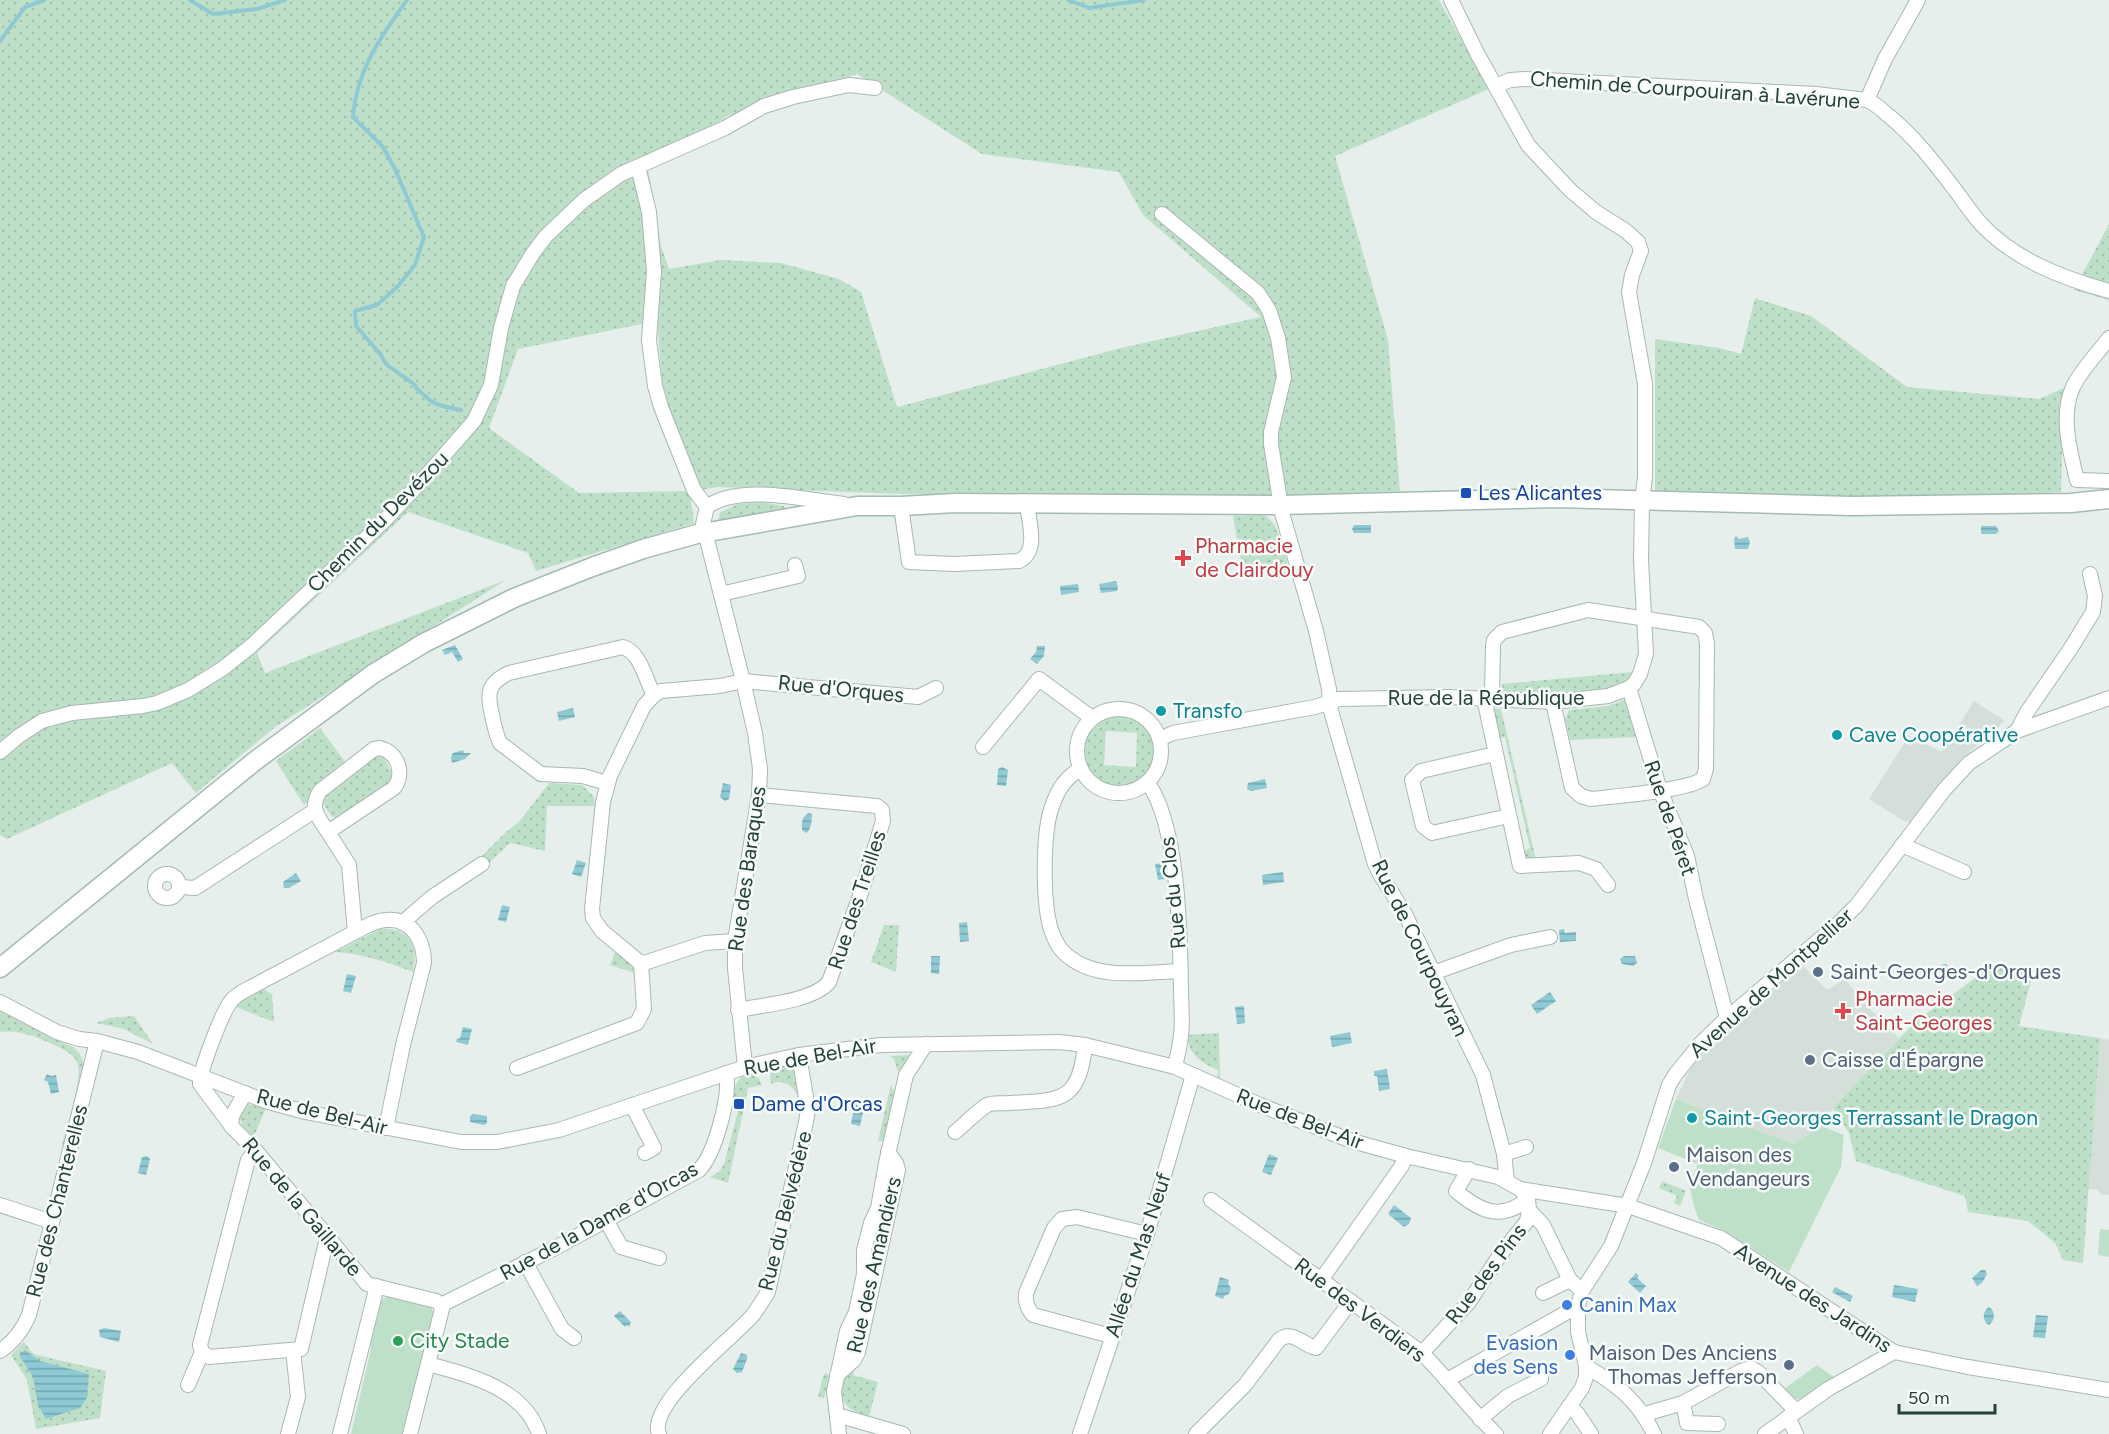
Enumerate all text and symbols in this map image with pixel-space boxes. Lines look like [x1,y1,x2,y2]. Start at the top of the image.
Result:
street label: Chemin de Courpouiran à Lavérune [1529,66,1861,113]
street label: Chemin du Devézou [302,446,453,597]
place label: Les Alicantes [1478,480,1602,505]
marker: Les Alicantes [1459,486,1473,500]
place label: Pharmacie de Clairdouy [1195,533,1314,582]
marker: Pharmacie de Clairdouy [1176,551,1190,565]
street label: Rue d'Orques [777,669,905,708]
street label: Rue de la République [1388,685,1584,710]
place label: Transfo [1173,698,1243,723]
marker: Transfo [1154,704,1168,718]
place label: Cave Coopérative [1849,722,2018,747]
marker: Cave Coopérative [1830,728,1844,742]
street label: Rue de Péret [1639,757,1702,879]
street label: Rue des Baraques [723,785,770,953]
street label: Rue des Treilles [822,827,891,973]
street label: Rue du Clos [1154,836,1191,950]
street label: Rue de Courpouyran [1367,855,1474,1040]
street label: Avenue de Montpellier [1684,903,1858,1063]
place label: Saint-Georges-d'Orques [1830,959,2061,984]
marker: Saint-Georges-d'Orques [1811,965,1825,979]
place label: Pharmacie Saint-Georges [1855,986,1992,1035]
marker: Pharmacie Saint-Georges [1836,1004,1850,1018]
street label: Rue de Bel-Air [742,1033,878,1080]
place label: Caisse d'Épargne [1822,1047,1984,1072]
marker: Caisse d'Épargne [1803,1053,1817,1067]
street label: Rue de Bel-Air [254,1083,390,1140]
street label: Rue de Bel-Air [1233,1083,1367,1154]
place label: Dame d'Orcas [751,1091,882,1116]
marker: Dame d'Orcas [732,1097,746,1111]
street label: Rue des Chanterelles [20,1102,93,1300]
place label: Saint-Georges Terrassant le Dragon [1704,1105,2038,1130]
marker: Saint-Georges Terrassant le Dragon [1685,1111,1699,1125]
street label: Rue du Belvédère [753,1128,817,1294]
street label: Rue de la Gaillarde [237,1132,368,1281]
place label: Maison des Vendangeurs [1686,1142,1810,1191]
street label: Rue de la Dame d'Orcas [495,1156,702,1285]
marker: Maison des Vendangeurs [1667,1160,1681,1174]
street label: Allée du Mas Neuf [1099,1169,1176,1340]
street label: Rue des Amandiers [841,1174,906,1356]
street label: Rue des Pins [1440,1219,1531,1329]
street label: Avenue des Jardins [1730,1237,1897,1358]
street label: Rue des Verdiers [1290,1252,1431,1367]
place label: Canin Max [1579,1292,1677,1317]
marker: Canin Max [1560,1298,1574,1312]
place label: City Stade [410,1328,509,1353]
place label: Evasion des Sens [1473,1330,1558,1379]
marker: City Stade [391,1334,405,1348]
place label: Maison Des Anciens Thomas Jefferson [1589,1340,1777,1389]
marker: Evasion des Sens [1563,1348,1577,1362]
marker: Maison Des Anciens Thomas Jefferson [1782,1358,1796,1372]
scale bar [1899,1377,1995,1415]
text: 50 m [1908,1387,1950,1409]

